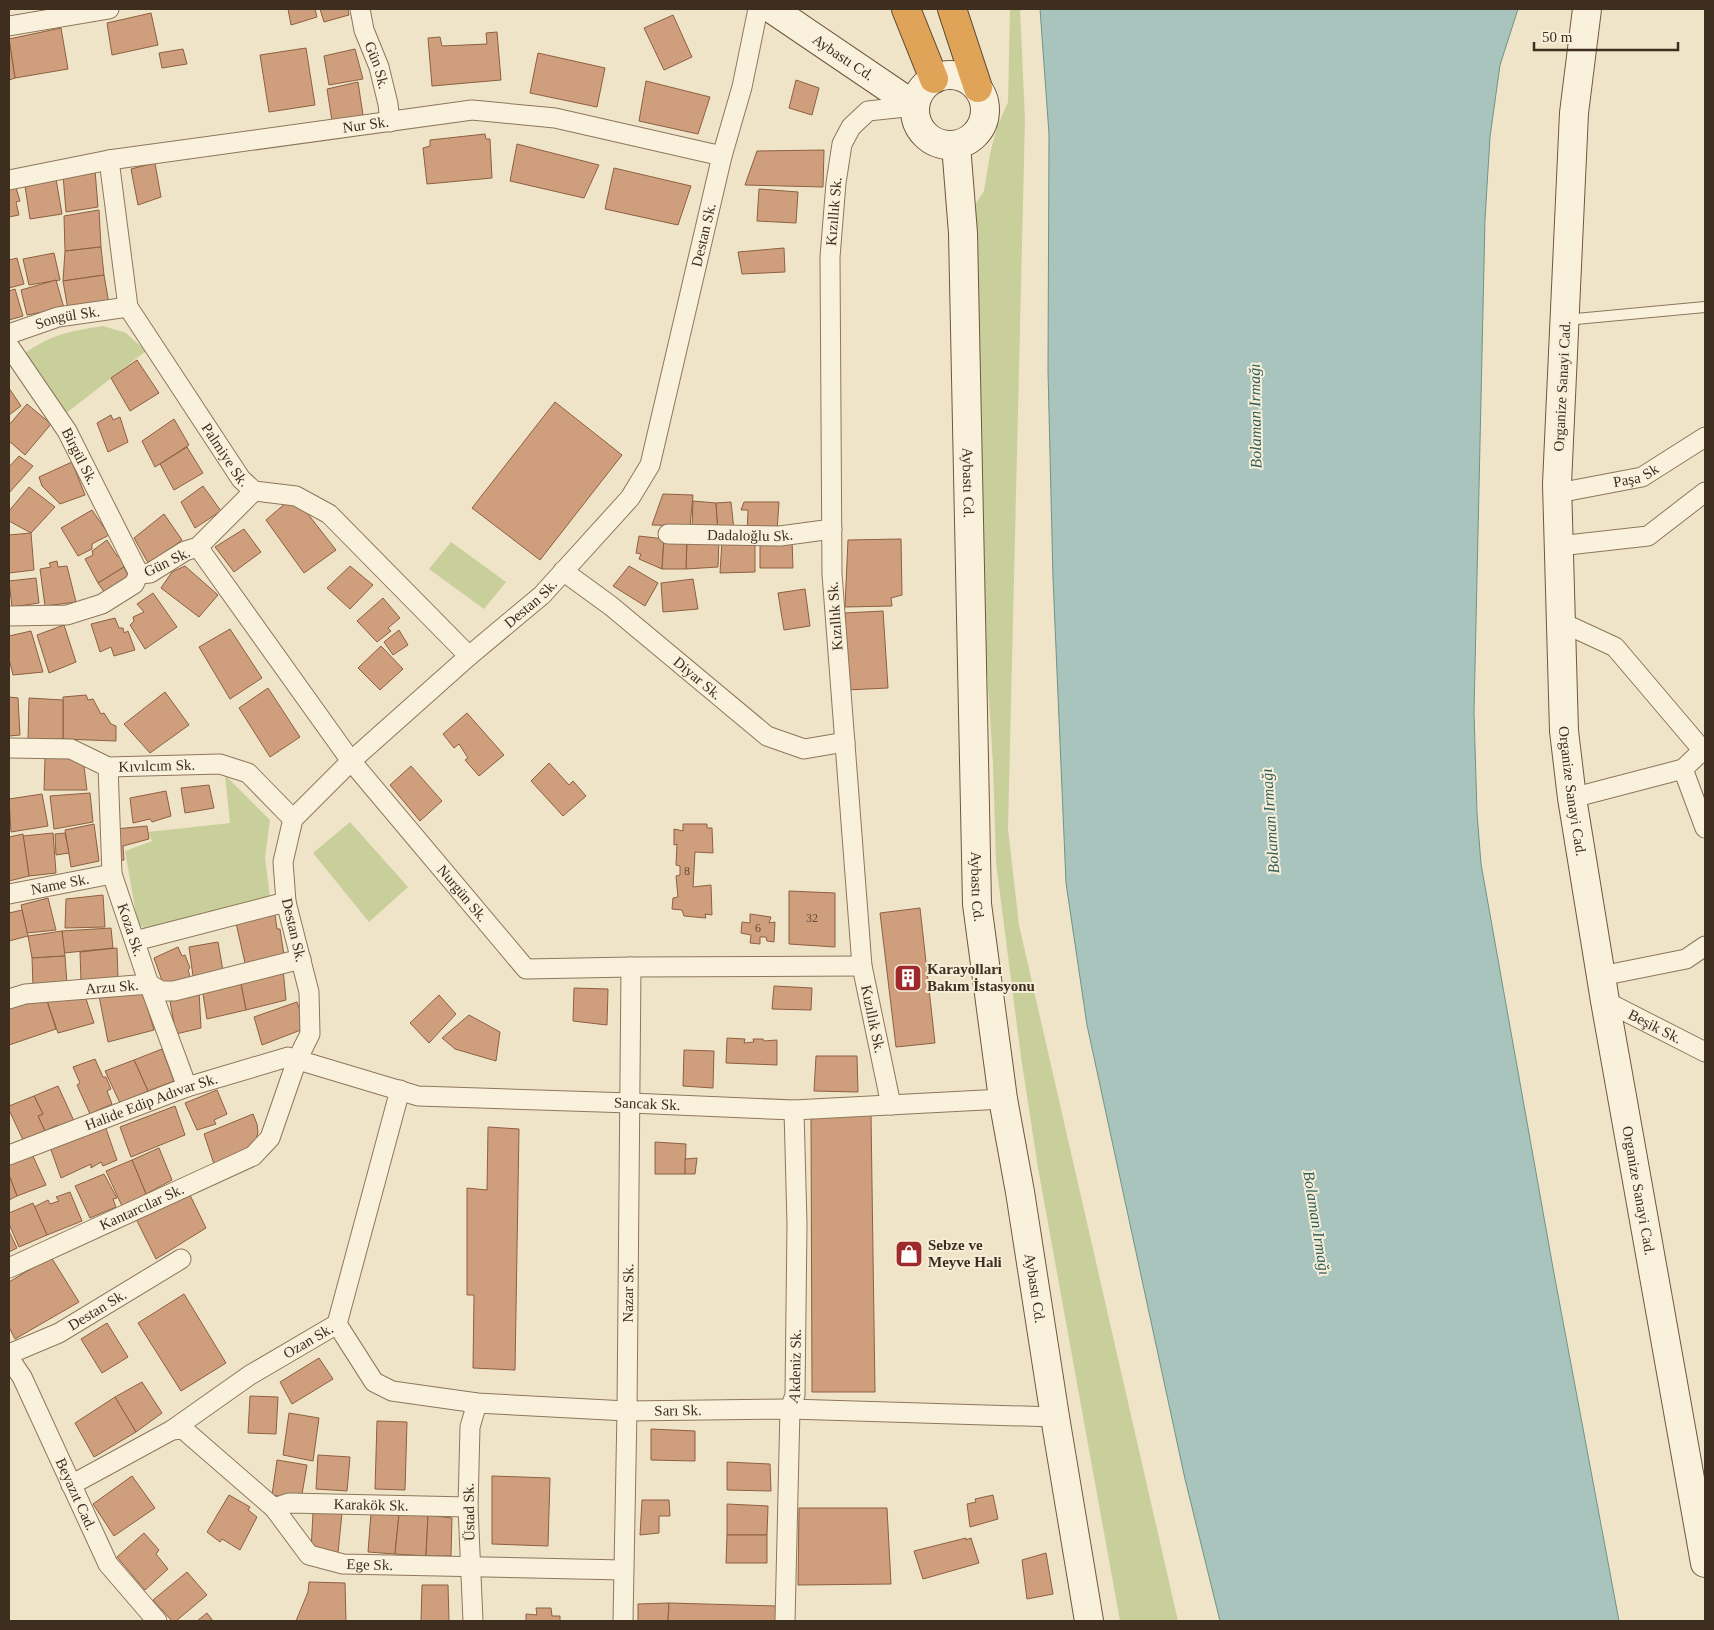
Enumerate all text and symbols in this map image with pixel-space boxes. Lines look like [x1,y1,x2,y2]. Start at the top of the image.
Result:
scale bar [1534,20,1678,52]
text: 50 m [1542,29,1573,45]
street label: Aybastı Cd. [810,31,877,84]
street label: Gün Sk. [361,39,392,91]
street label: Nur Sk. [341,114,390,136]
street label: Kızıllık Sk. [823,176,845,246]
street label: Destan Sk. [688,201,719,268]
street label: Songül Sk. [33,303,101,332]
street label: Organize Sanayi Cad. [1551,320,1573,452]
water label: Bolaman Irmağı [1246,363,1265,469]
street label: Palmiye Sk. [198,420,252,490]
street label: Birgül Sk. [59,425,101,487]
street label: Aybastı Cd. [959,447,977,518]
street label: Paşa Sk [1612,460,1662,490]
street label: Dadaloğlu Sk. [707,526,794,544]
street label: Gün Sk. [141,544,193,580]
street label: Destan Sk. [501,576,560,631]
street label: Kızıllık Sk. [825,581,845,651]
street label: Diyar Sk. [670,654,725,703]
street label: Organize Sanayi Cad. [1555,725,1589,857]
street label: Kıvılcım Sk. [118,757,195,775]
water label: Bolaman Irmağı [1258,768,1283,874]
street label: Aybastı Cd. [968,851,987,923]
street label: Nurgün Sk. [434,862,491,925]
house number: 8 [684,864,690,878]
street label: Name Sk. [29,871,91,898]
street label: Destan Sk. [279,897,309,963]
street label: Koza Sk. [114,901,147,958]
house number: 32 [806,911,818,925]
house number: 6 [755,921,761,935]
place label: Karayolları Bakım İstasyonu [927,961,1035,994]
building icon: Karayolları Bakım İstasyonu [893,963,923,993]
street label: Arzu Sk. [85,977,139,997]
street label: Kızıllık Sk. [858,984,888,1054]
street label: Beşik Sk. [1626,1006,1684,1047]
street label: Halide Edip Adıvar Sk. [83,1070,219,1133]
street label: Sancak Sk. [614,1094,681,1113]
street label: Organize Sanayi Cad. [1619,1125,1658,1257]
water label: Bolaman Irmağı [1299,1170,1334,1277]
street label: Kantarcılar Sk. [97,1181,186,1233]
place label: Sebze ve Meyve Hali [928,1237,1002,1270]
shop icon: Sebze ve Meyve Hali [894,1239,924,1269]
street label: Aybastı Cd. [1022,1252,1048,1324]
street label: Nazar Sk. [620,1263,636,1323]
street label: Destan Sk. [65,1286,129,1333]
street label: Ozan Sk. [280,1320,336,1362]
street label: Akdeniz Sk. [785,1329,804,1405]
street label: Sarı Sk. [654,1402,702,1419]
street label: Beyazıt Cad. [52,1456,99,1533]
street label: Üstad Sk. [460,1483,478,1541]
street label: Karakök Sk. [333,1496,409,1514]
street label: Ege Sk. [346,1556,393,1573]

